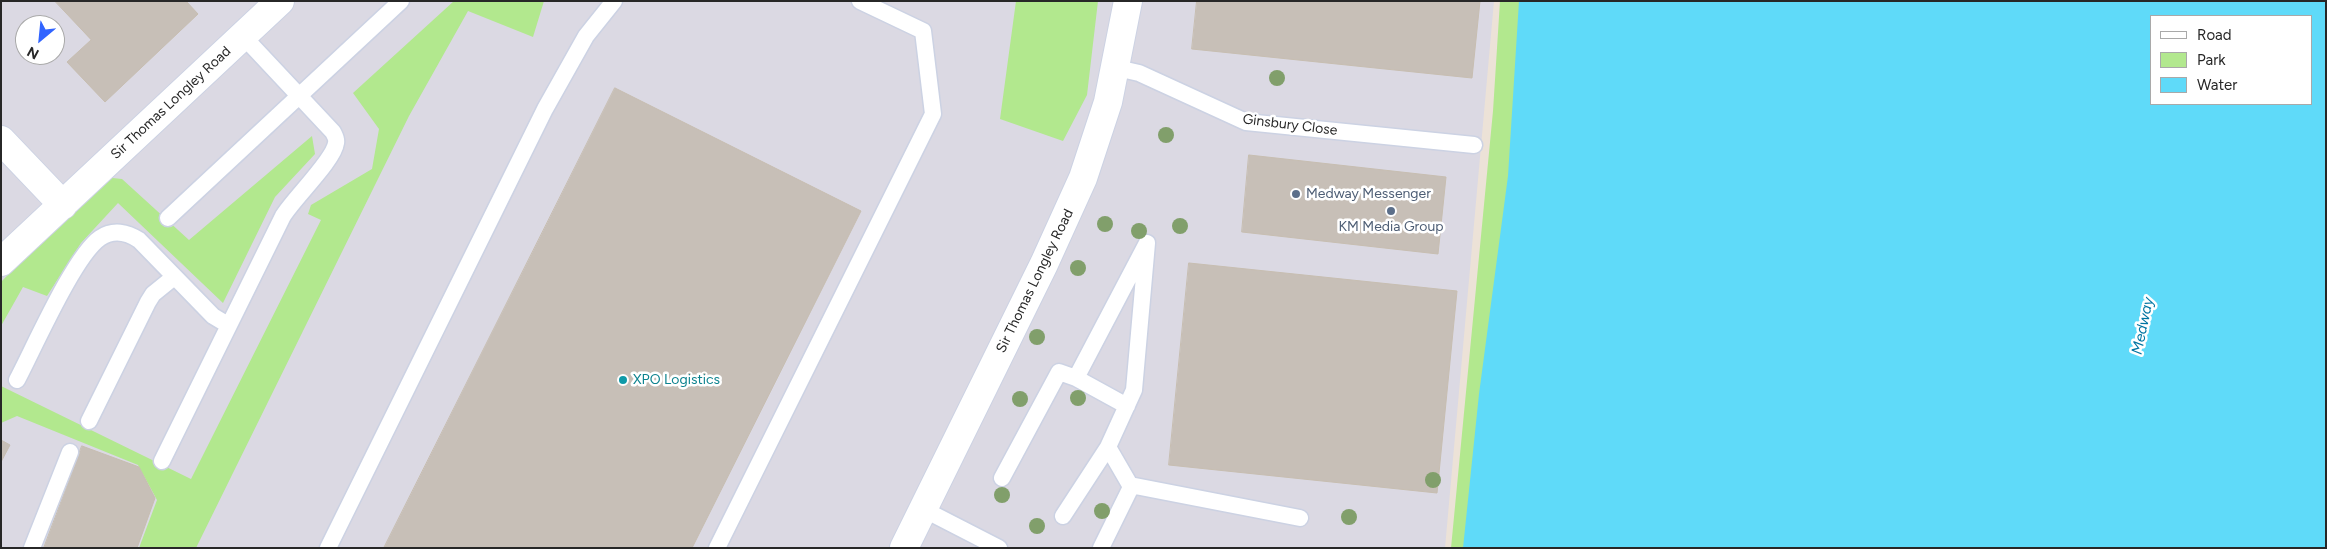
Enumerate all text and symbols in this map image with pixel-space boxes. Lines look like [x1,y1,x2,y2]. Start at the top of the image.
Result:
north arrow [15,15,65,65]
legend [2150,15,2312,105]
text: Road [2197,26,2232,44]
text: N [24,43,42,63]
street label: Sir Thomas Longley Road [108,43,234,163]
text: Park [2197,51,2226,69]
text: Water [2197,76,2237,94]
street label: Ginsbury Close [1242,111,1338,139]
place label: Medway Messenger [1306,186,1431,202]
marker: Medway Messenger [1290,188,1302,200]
marker: KM Media Group [1385,205,1397,217]
street label: Sir Thomas Longley Road [993,206,1077,356]
place label: KM Media Group [1339,219,1443,235]
water label: Medway [2128,296,2158,356]
place label: XPO Logistics [633,372,720,388]
marker: XPO Logistics [617,374,629,386]

